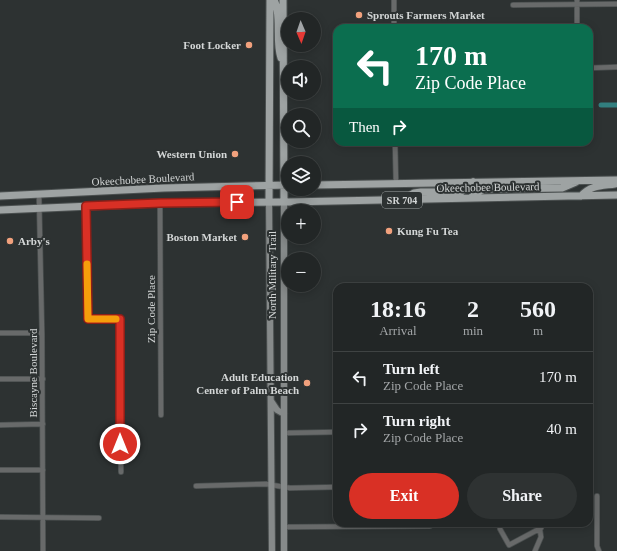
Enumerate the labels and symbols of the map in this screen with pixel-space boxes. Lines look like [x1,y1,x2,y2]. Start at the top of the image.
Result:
place label: Sprouts Farmers Market [367,9,485,21]
marker: Sprouts Farmers Market [354,10,364,20]
north arrow [281,12,321,52]
place label: Foot Locker [183,39,241,51]
marker: Foot Locker [244,40,254,50]
place label: Western Union [156,148,227,160]
marker: Western Union [230,149,240,159]
street label: Okeechobee Boulevard [91,170,195,188]
street label: Okeechobee Boulevard [436,180,540,194]
pin [220,185,254,219]
road number: SR 704 [382,192,422,208]
place label: Kung Fu Tea [397,225,459,237]
marker: Kung Fu Tea [384,226,394,236]
place label: Boston Market [166,231,237,243]
street label: North Military Trail [266,231,278,319]
marker: Boston Market [240,232,250,242]
place label: Arby's [18,235,51,247]
marker: Arby's [5,236,15,246]
street label: Zip Code Place [145,275,157,343]
street label: Biscayne Boulevard [27,328,39,417]
place label: Adult Education Center of Palm Beach [196,371,299,396]
marker: Adult Education Center of Palm Beach [302,378,312,388]
position arrow [99,423,141,465]

